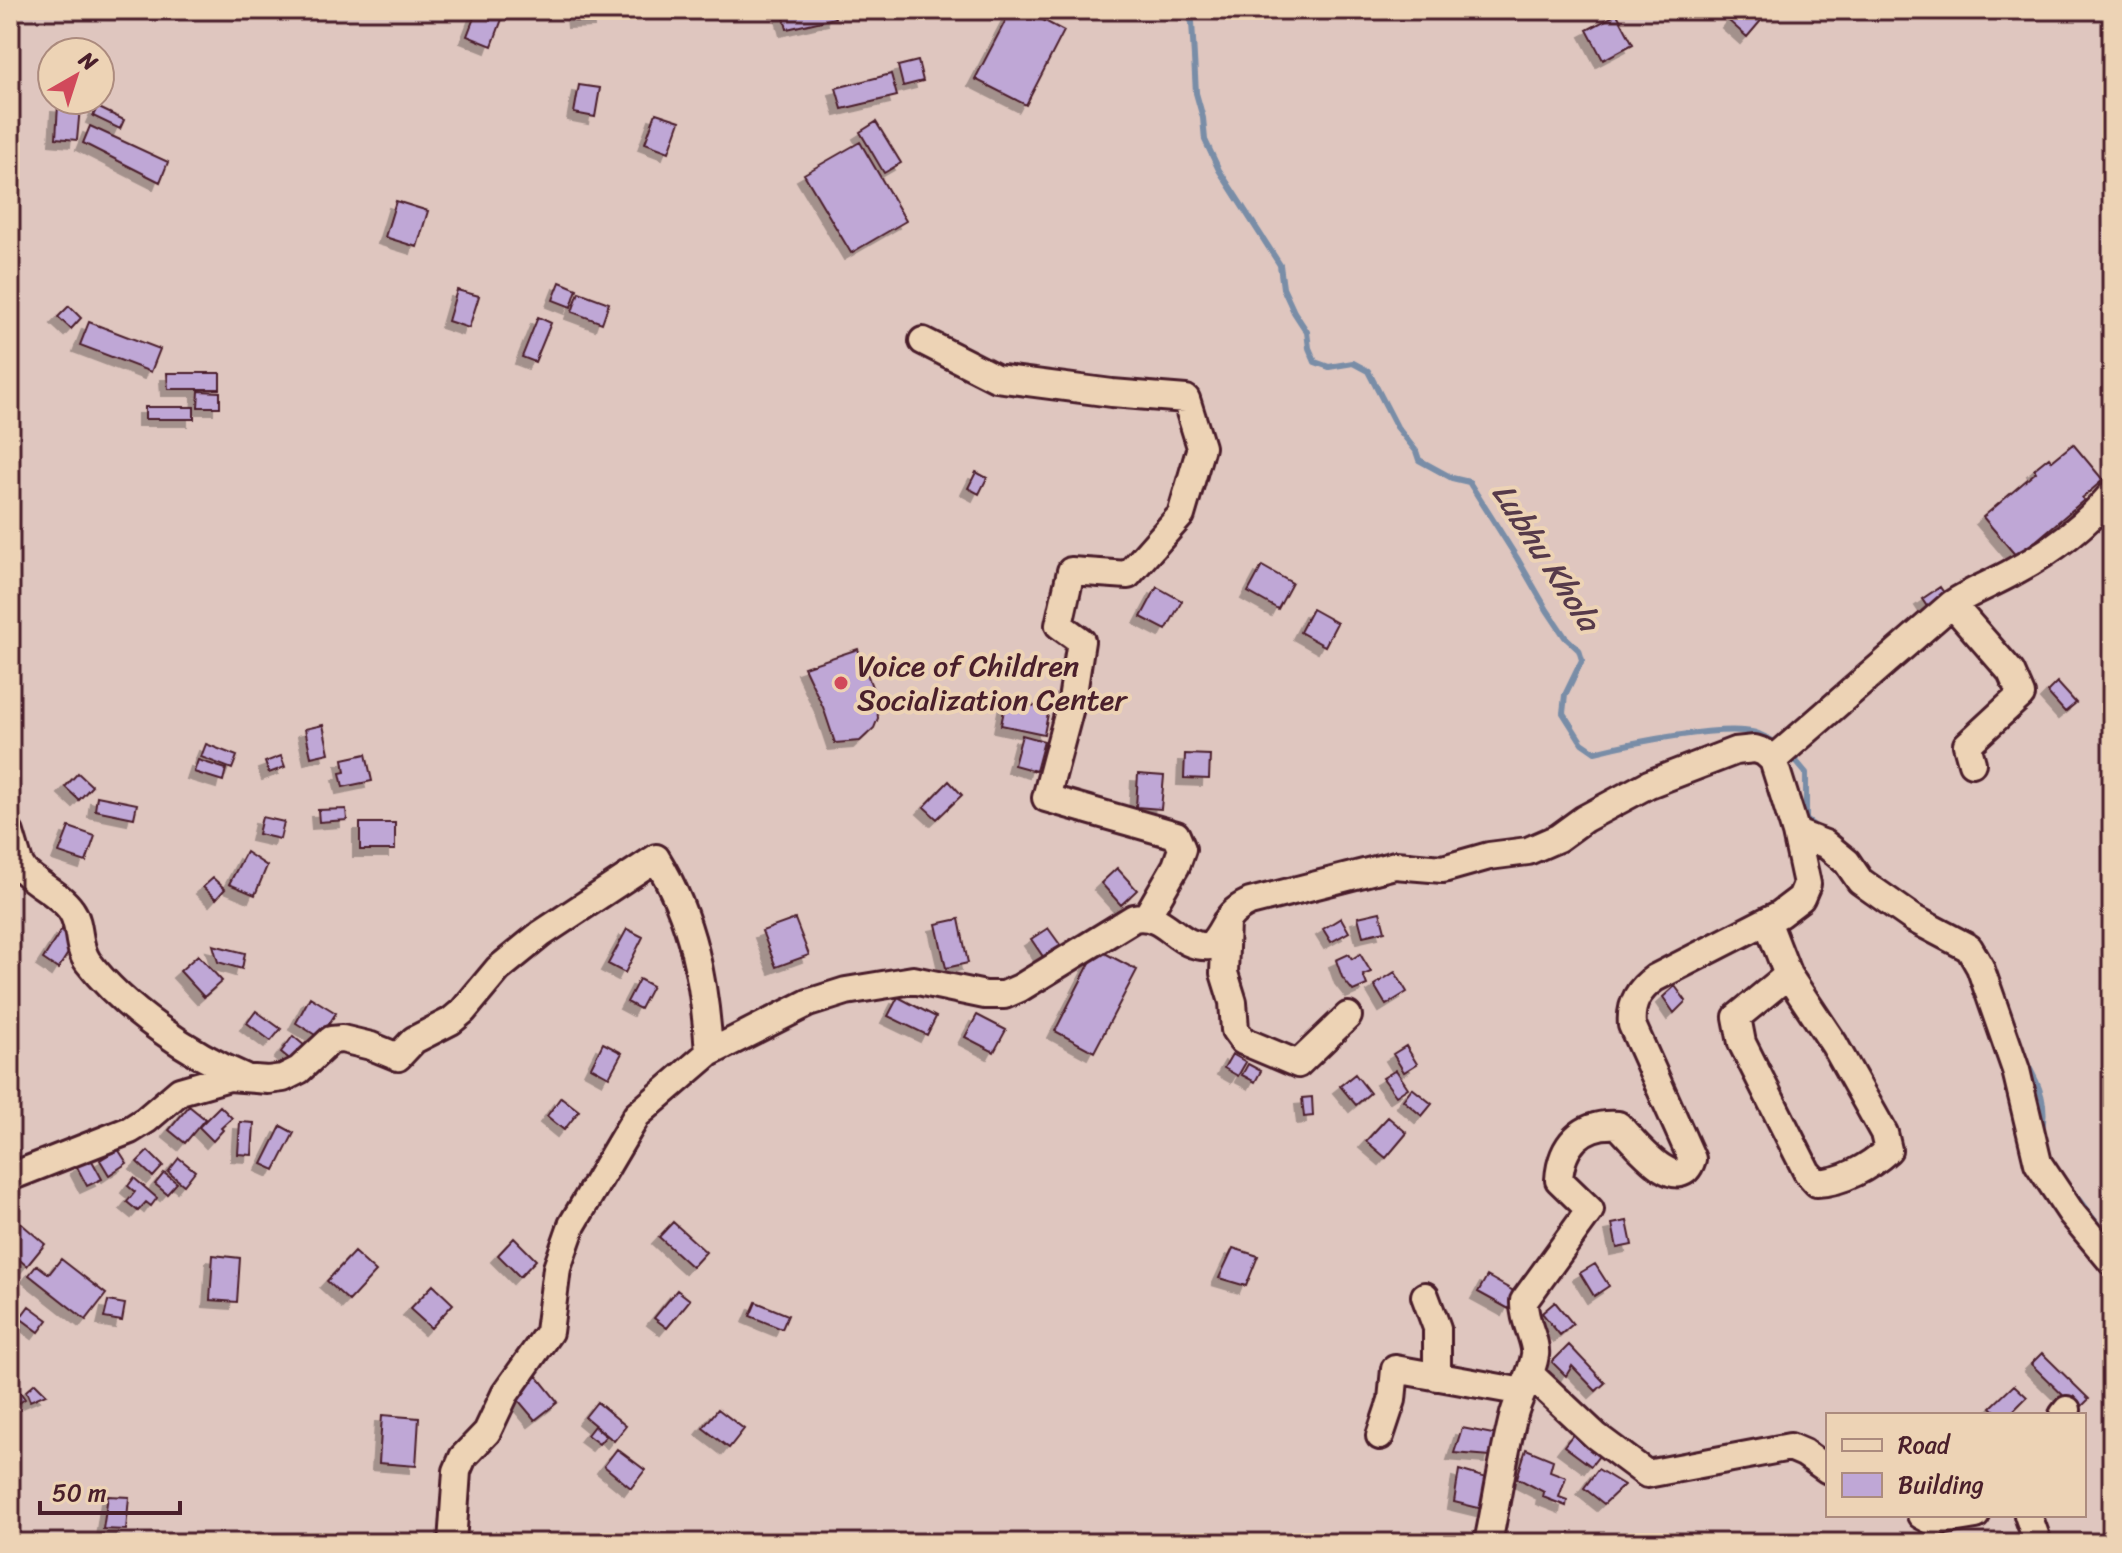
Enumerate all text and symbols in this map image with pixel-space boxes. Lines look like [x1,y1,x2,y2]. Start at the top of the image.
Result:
north arrow [36,36,116,116]
text: N [69,40,107,81]
water label: Lubhu Khola [1476,471,1618,646]
place label: Voice of Children Socialization Center [857,639,1128,727]
marker: Voice of Children Socialization Center [832,674,850,692]
legend [1826,1413,2086,1517]
text: Road [1898,1424,1952,1466]
text: Building [1898,1464,1984,1506]
scale bar [40,1465,180,1515]
text: 50 m [52,1472,107,1514]

